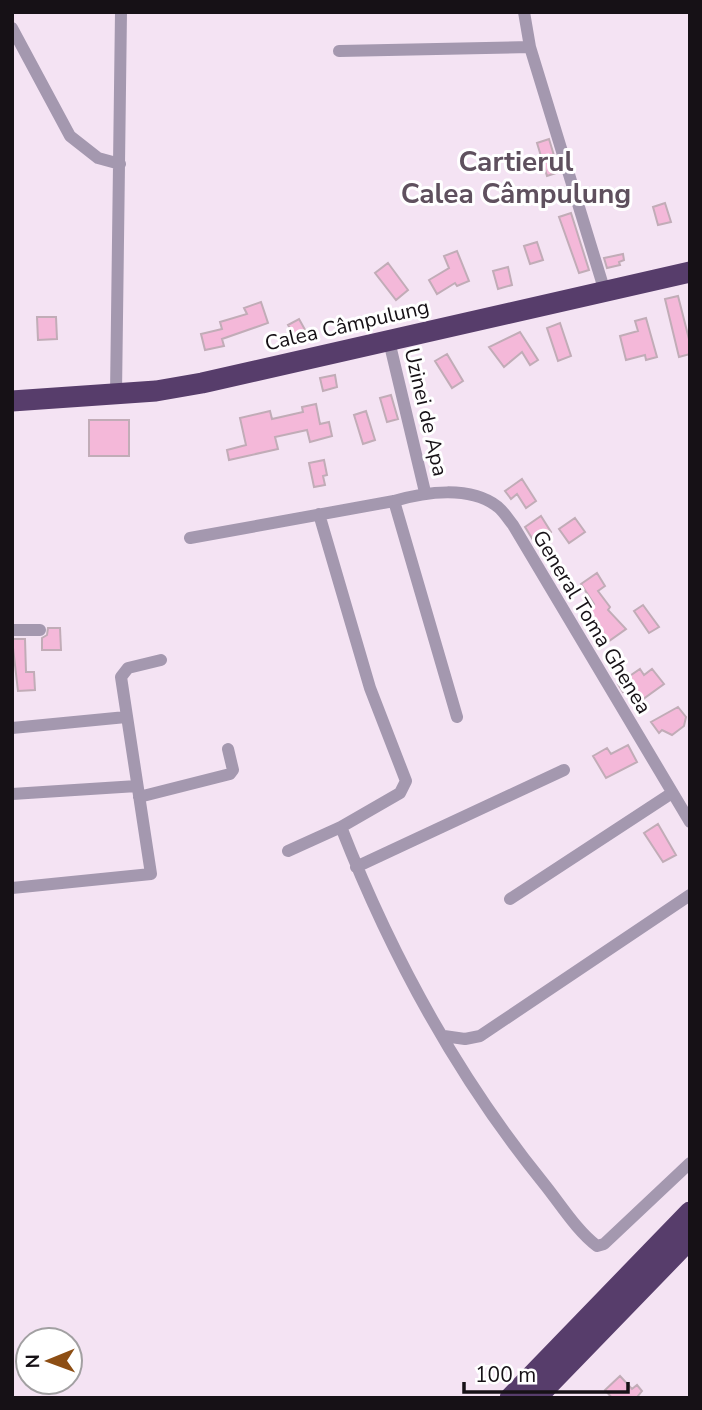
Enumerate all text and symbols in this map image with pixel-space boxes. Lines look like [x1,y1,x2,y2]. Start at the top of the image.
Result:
district label: Cartierul Calea Câmpulung [401,143,631,213]
street label: Calea Câmpulung [262,292,432,358]
street label: Uzinei de Apa [398,345,454,479]
street label: General Toma Ghenea [526,525,658,719]
north arrow [14,1326,84,1396]
scale bar [464,1350,628,1394]
text: N [20,1354,46,1369]
text: 100 m [475,1361,536,1389]

